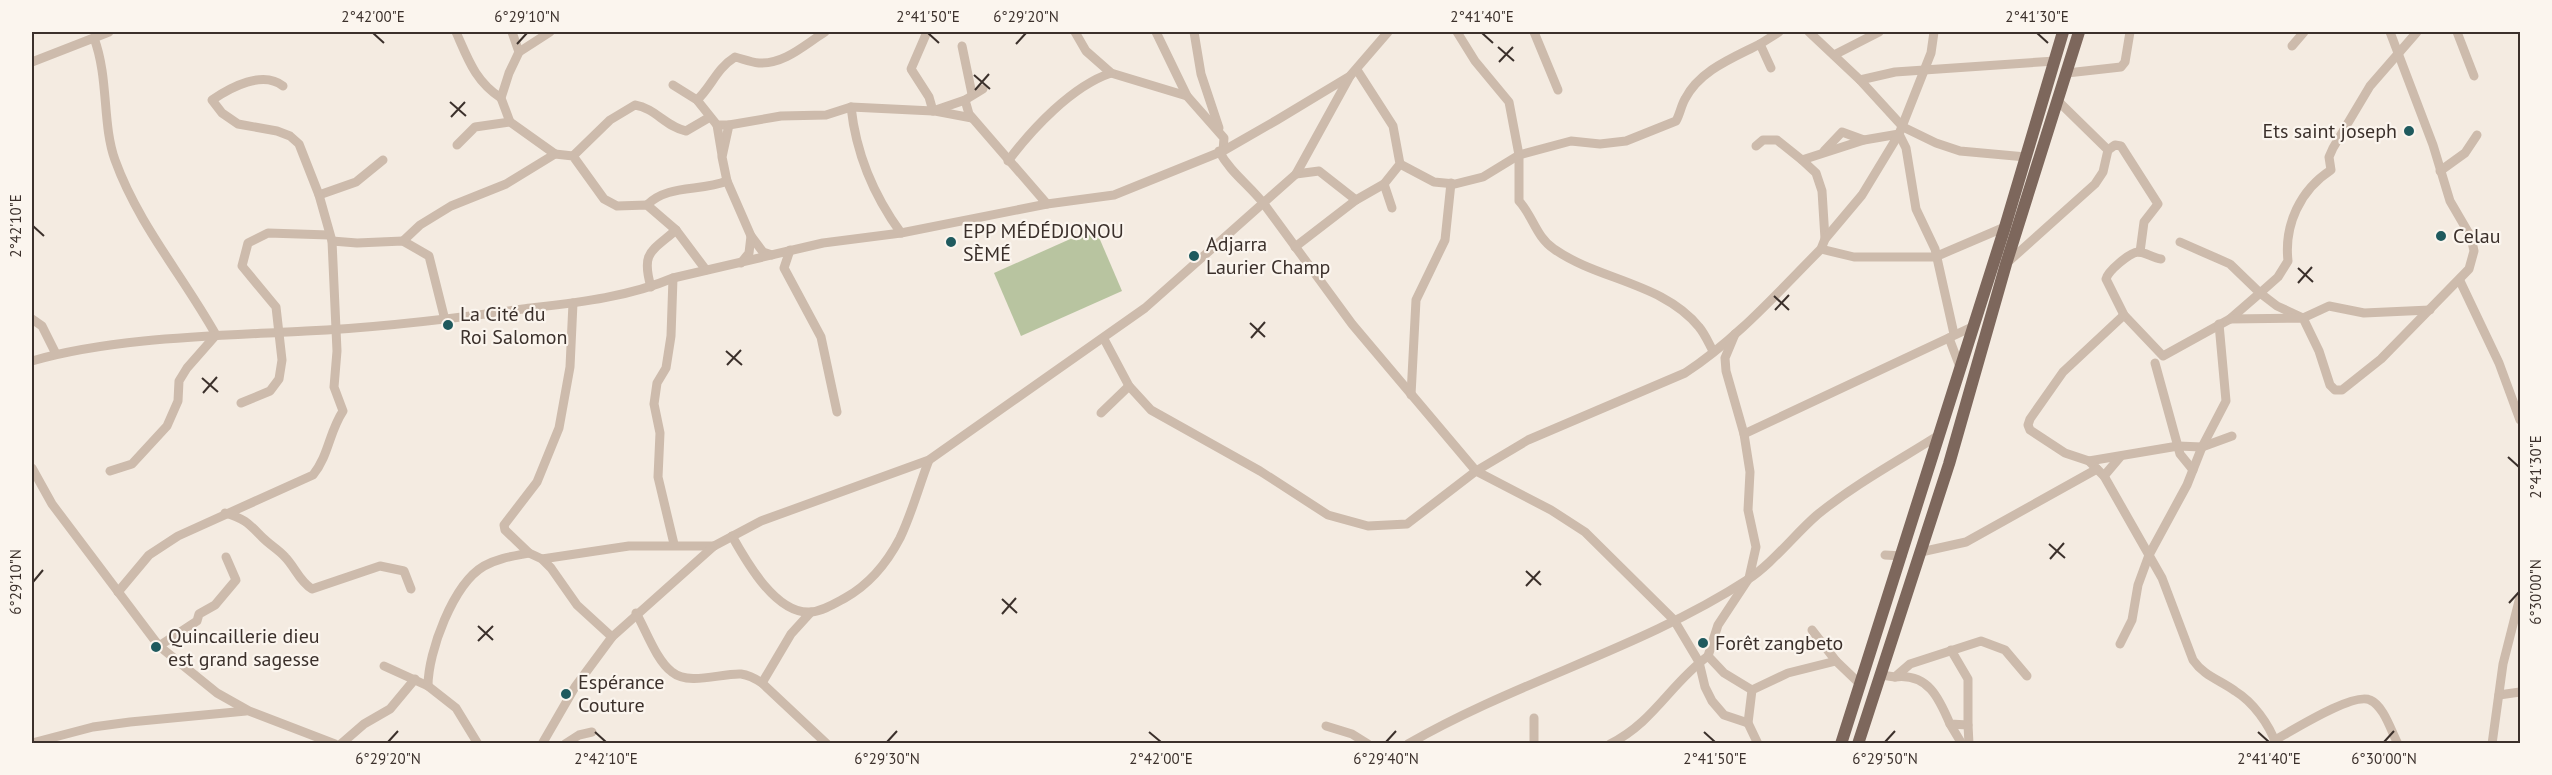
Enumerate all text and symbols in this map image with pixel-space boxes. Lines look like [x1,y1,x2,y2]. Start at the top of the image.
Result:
text: 2°42'00"E [341,7,405,26]
text: 6°29'10"N [494,7,560,26]
text: 2°41'50"E [896,7,960,26]
text: 6°29'20"N [993,7,1059,26]
text: 2°41'40"E [1450,7,1514,26]
text: 2°41'30"E [2005,7,2069,26]
place label: Ets saint joseph [2263,118,2397,144]
marker: Ets saint joseph [2402,124,2416,138]
text: 2°42'10"E [6,194,25,258]
place label: EPP MÉDÉDJONOU SÈMÉ [963,218,1124,267]
place label: Celau [2453,223,2500,249]
marker: Celau [2434,229,2448,243]
place label: Adjarra Laurier Champ [1206,231,1330,280]
marker: EPP MÉDÉDJONOU SÈMÉ [944,235,958,249]
marker: Adjarra Laurier Champ [1187,249,1201,263]
place label: La Cité du Roi Salomon [460,301,567,350]
marker: La Cité du Roi Salomon [441,318,455,332]
text: 2°41'30"E [2526,435,2545,499]
text: 6°29'10"N [6,549,25,615]
text: 6°30'00"N [2526,559,2545,625]
place label: Quincaillerie dieu est grand sagesse [168,623,320,672]
place label: Forêt zangbeto [1715,630,1843,656]
marker: Forêt zangbeto [1696,636,1710,650]
marker: Quincaillerie dieu est grand sagesse [149,640,163,654]
place label: Espérance Couture [578,669,665,718]
marker: Espérance Couture [559,687,573,701]
text: 6°29'20"N [355,749,421,768]
text: 2°42'10"E [574,749,638,768]
text: 6°29'30"N [854,749,920,768]
text: 2°42'00"E [1129,749,1193,768]
text: 6°29'40"N [1353,749,1419,768]
text: 2°41'50"E [1683,749,1747,768]
text: 6°29'50"N [1852,749,1918,768]
text: 2°41'40"E [2237,749,2301,768]
text: 6°30'00"N [2351,749,2417,768]

